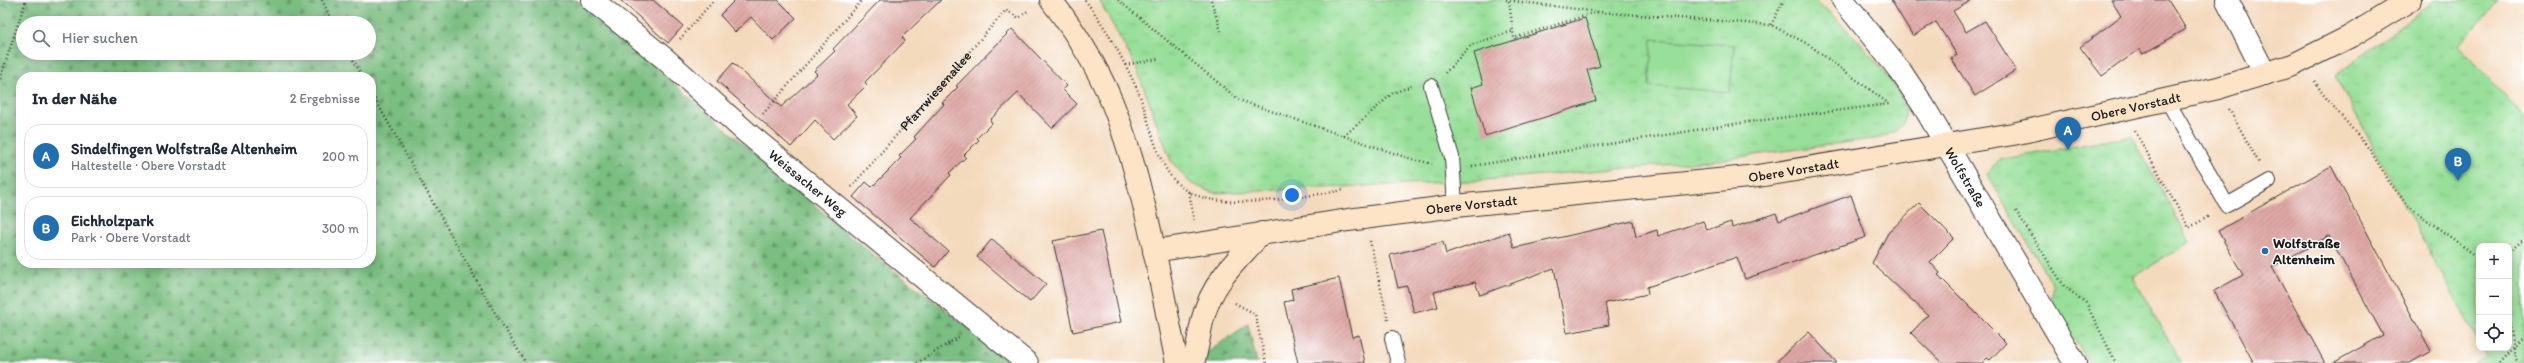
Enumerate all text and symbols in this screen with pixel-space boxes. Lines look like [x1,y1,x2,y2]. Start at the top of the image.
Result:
search box [16,16,376,60]
icon: search [30,27,52,49]
text: Hier suchen [62,29,138,47]
street label: Pfarrwiesenallee [896,47,975,134]
text: In der Nähe [32,88,117,108]
street label: Obere Vorstadt [2089,88,2182,125]
text: 2 Ergebnisse [290,91,360,106]
pin: A [2055,117,2081,150]
text: Sindelfingen Wolfstraße Altenheim [71,140,297,158]
street label: Wolfstraße [1941,144,1990,211]
street label: Weissacher Weg [765,146,851,221]
pin: B [2445,148,2471,181]
text: A [42,149,50,164]
text: 200 m [322,149,359,164]
street label: Obere Vorstadt [1747,154,1840,185]
text: Haltestelle · Obere Vorstadt [71,158,226,173]
your location [1282,185,1302,205]
street label: Obere Vorstadt [1425,191,1518,218]
text: Eichholzpark [71,212,154,230]
text: B [42,221,50,236]
text: 300 m [322,221,359,236]
text: Park · Obere Vorstadt [71,230,191,245]
place label: Wolfstraße Altenheim [2272,235,2340,268]
map controls [2476,243,2512,351]
button: + [2476,243,2512,279]
marker: Wolfstraße Altenheim [2260,246,2270,256]
button: − [2476,279,2512,315]
button: locate [2476,315,2512,351]

